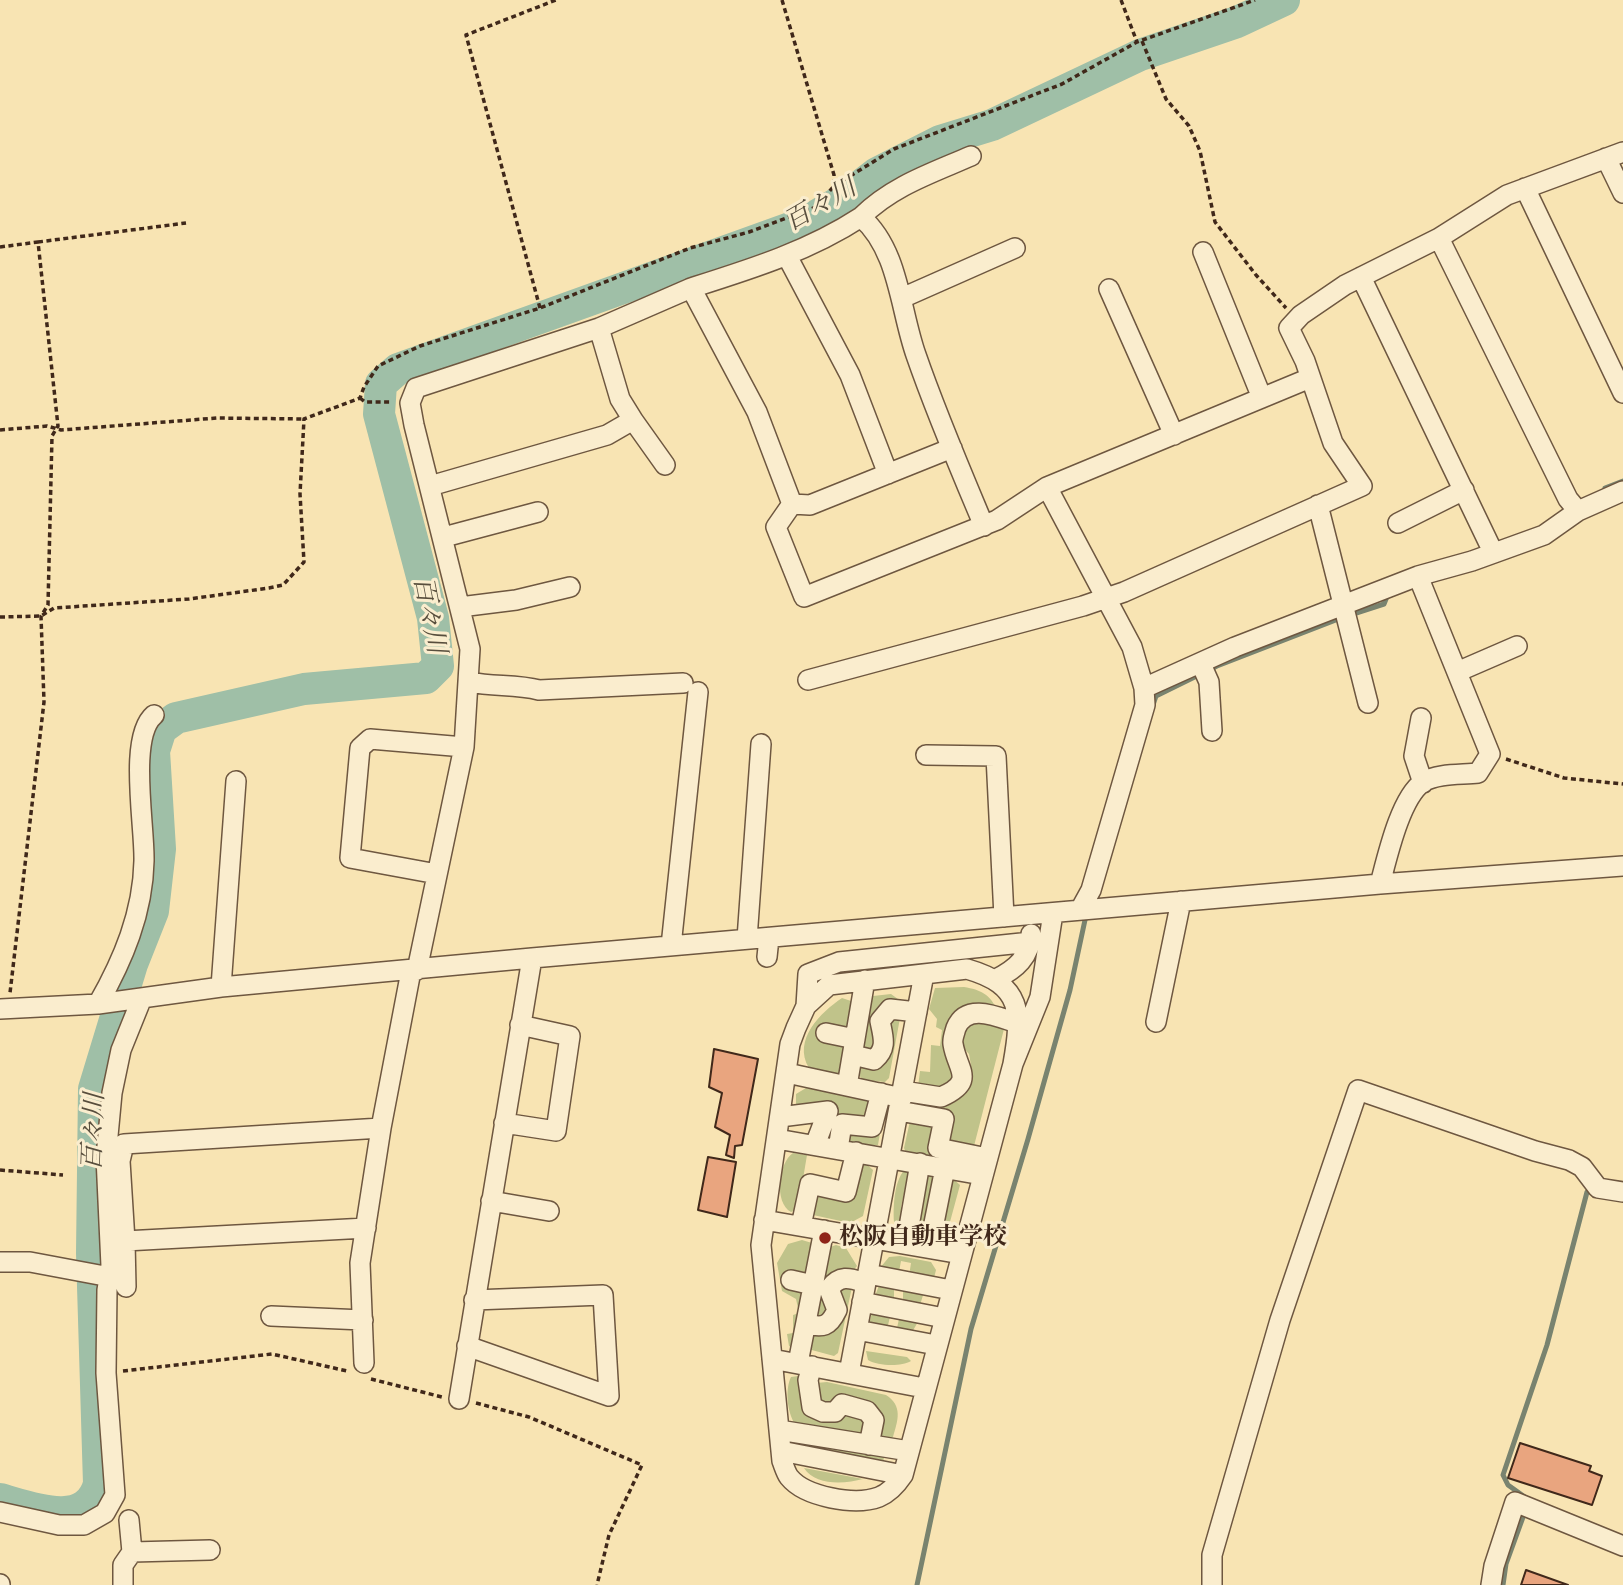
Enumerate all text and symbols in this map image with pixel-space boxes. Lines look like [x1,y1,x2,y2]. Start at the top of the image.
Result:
water label: 百々川 [779,173,863,239]
water label: 百々川 [405,574,451,656]
water label: 百々川 [78,1092,112,1172]
place label: 松阪自動車学校 [839,1224,1007,1252]
marker: 松阪自動車学校 [817,1230,833,1246]

